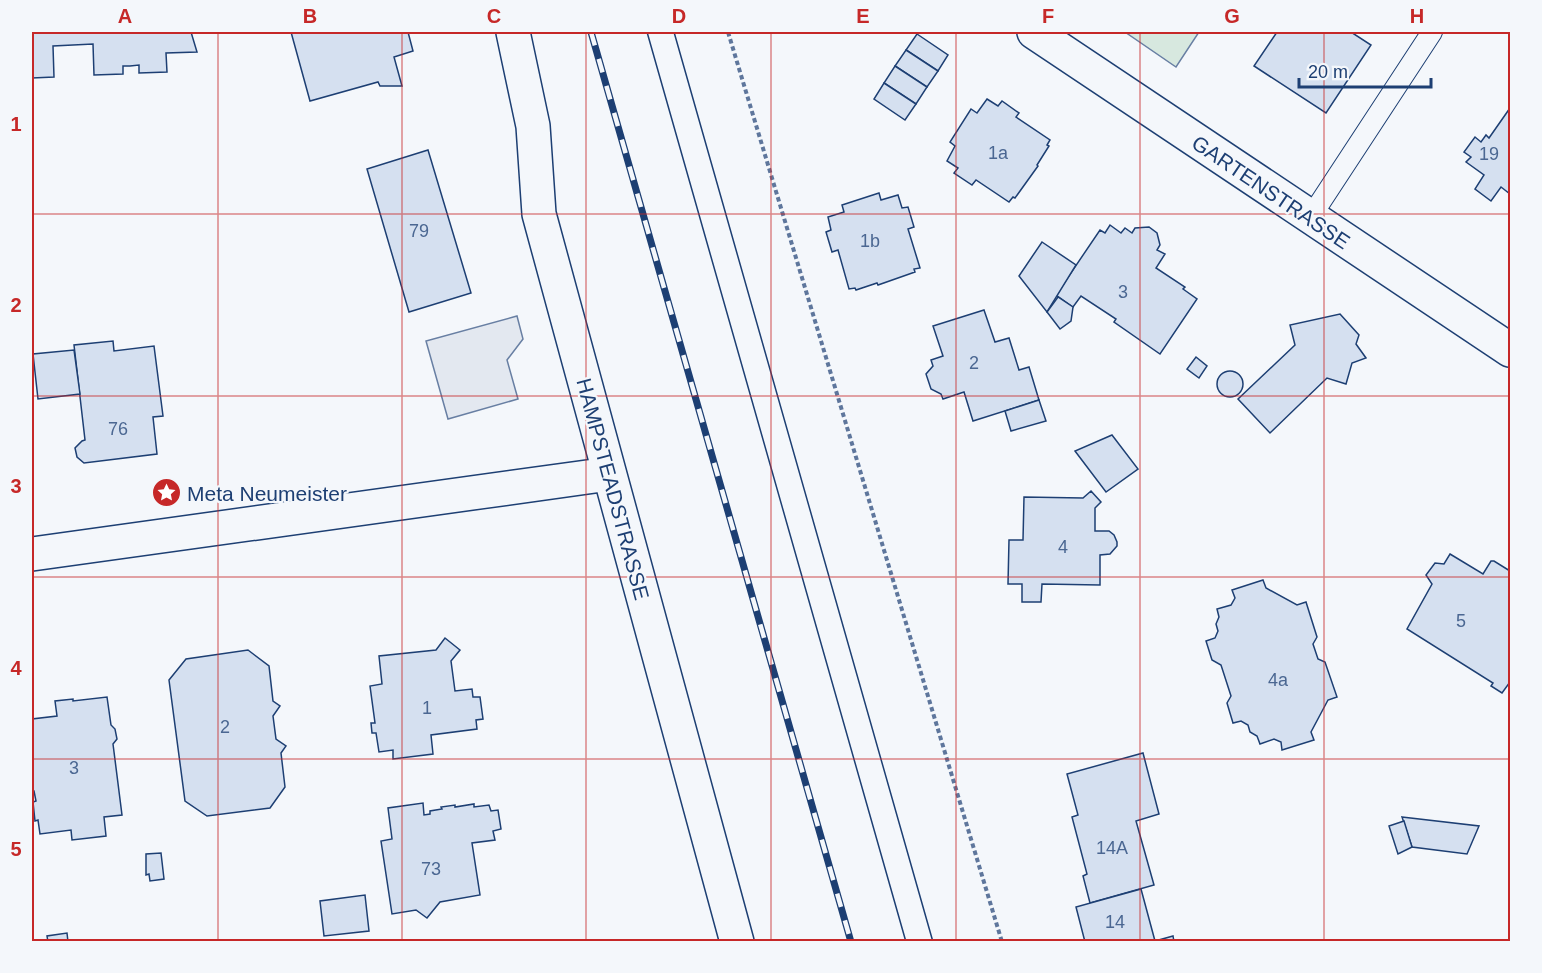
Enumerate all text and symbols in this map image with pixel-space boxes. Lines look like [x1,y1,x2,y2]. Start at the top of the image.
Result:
text: A [118,5,132,27]
text: B [303,5,317,27]
text: C [487,5,501,27]
text: D [672,5,686,27]
text: E [856,5,870,27]
text: F [1042,5,1054,27]
text: G [1224,5,1240,27]
text: H [1410,5,1424,27]
scale bar [1299,51,1431,89]
text: 20 m [1308,62,1348,82]
text: 1 [10,113,22,135]
street label: GARTENSTRASSE [1188,131,1354,253]
house number: 1a [988,143,1009,163]
house number: 19 [1479,144,1499,164]
house number: 79 [409,221,429,241]
house number: 1b [860,231,880,251]
house number: 3 [1118,282,1128,302]
text: 2 [10,294,22,316]
house number: 2 [969,353,979,373]
street label: HAMPSTEADSTRASSE [572,376,654,602]
house number: 76 [108,419,128,439]
text: 3 [10,475,22,497]
place icon: Meta Neumeister [150,477,182,509]
place label: Meta Neumeister [187,482,347,505]
house number: 4 [1058,537,1068,557]
house number: 5 [1456,611,1466,631]
text: 4 [10,657,22,679]
house number: 4a [1268,670,1289,690]
house number: 1 [422,698,432,718]
house number: 2 [220,717,230,737]
house number: 3 [69,758,79,778]
text: 5 [10,838,22,860]
house number: 14A [1096,838,1128,858]
house number: 73 [421,859,441,879]
house number: 14 [1105,912,1125,932]

